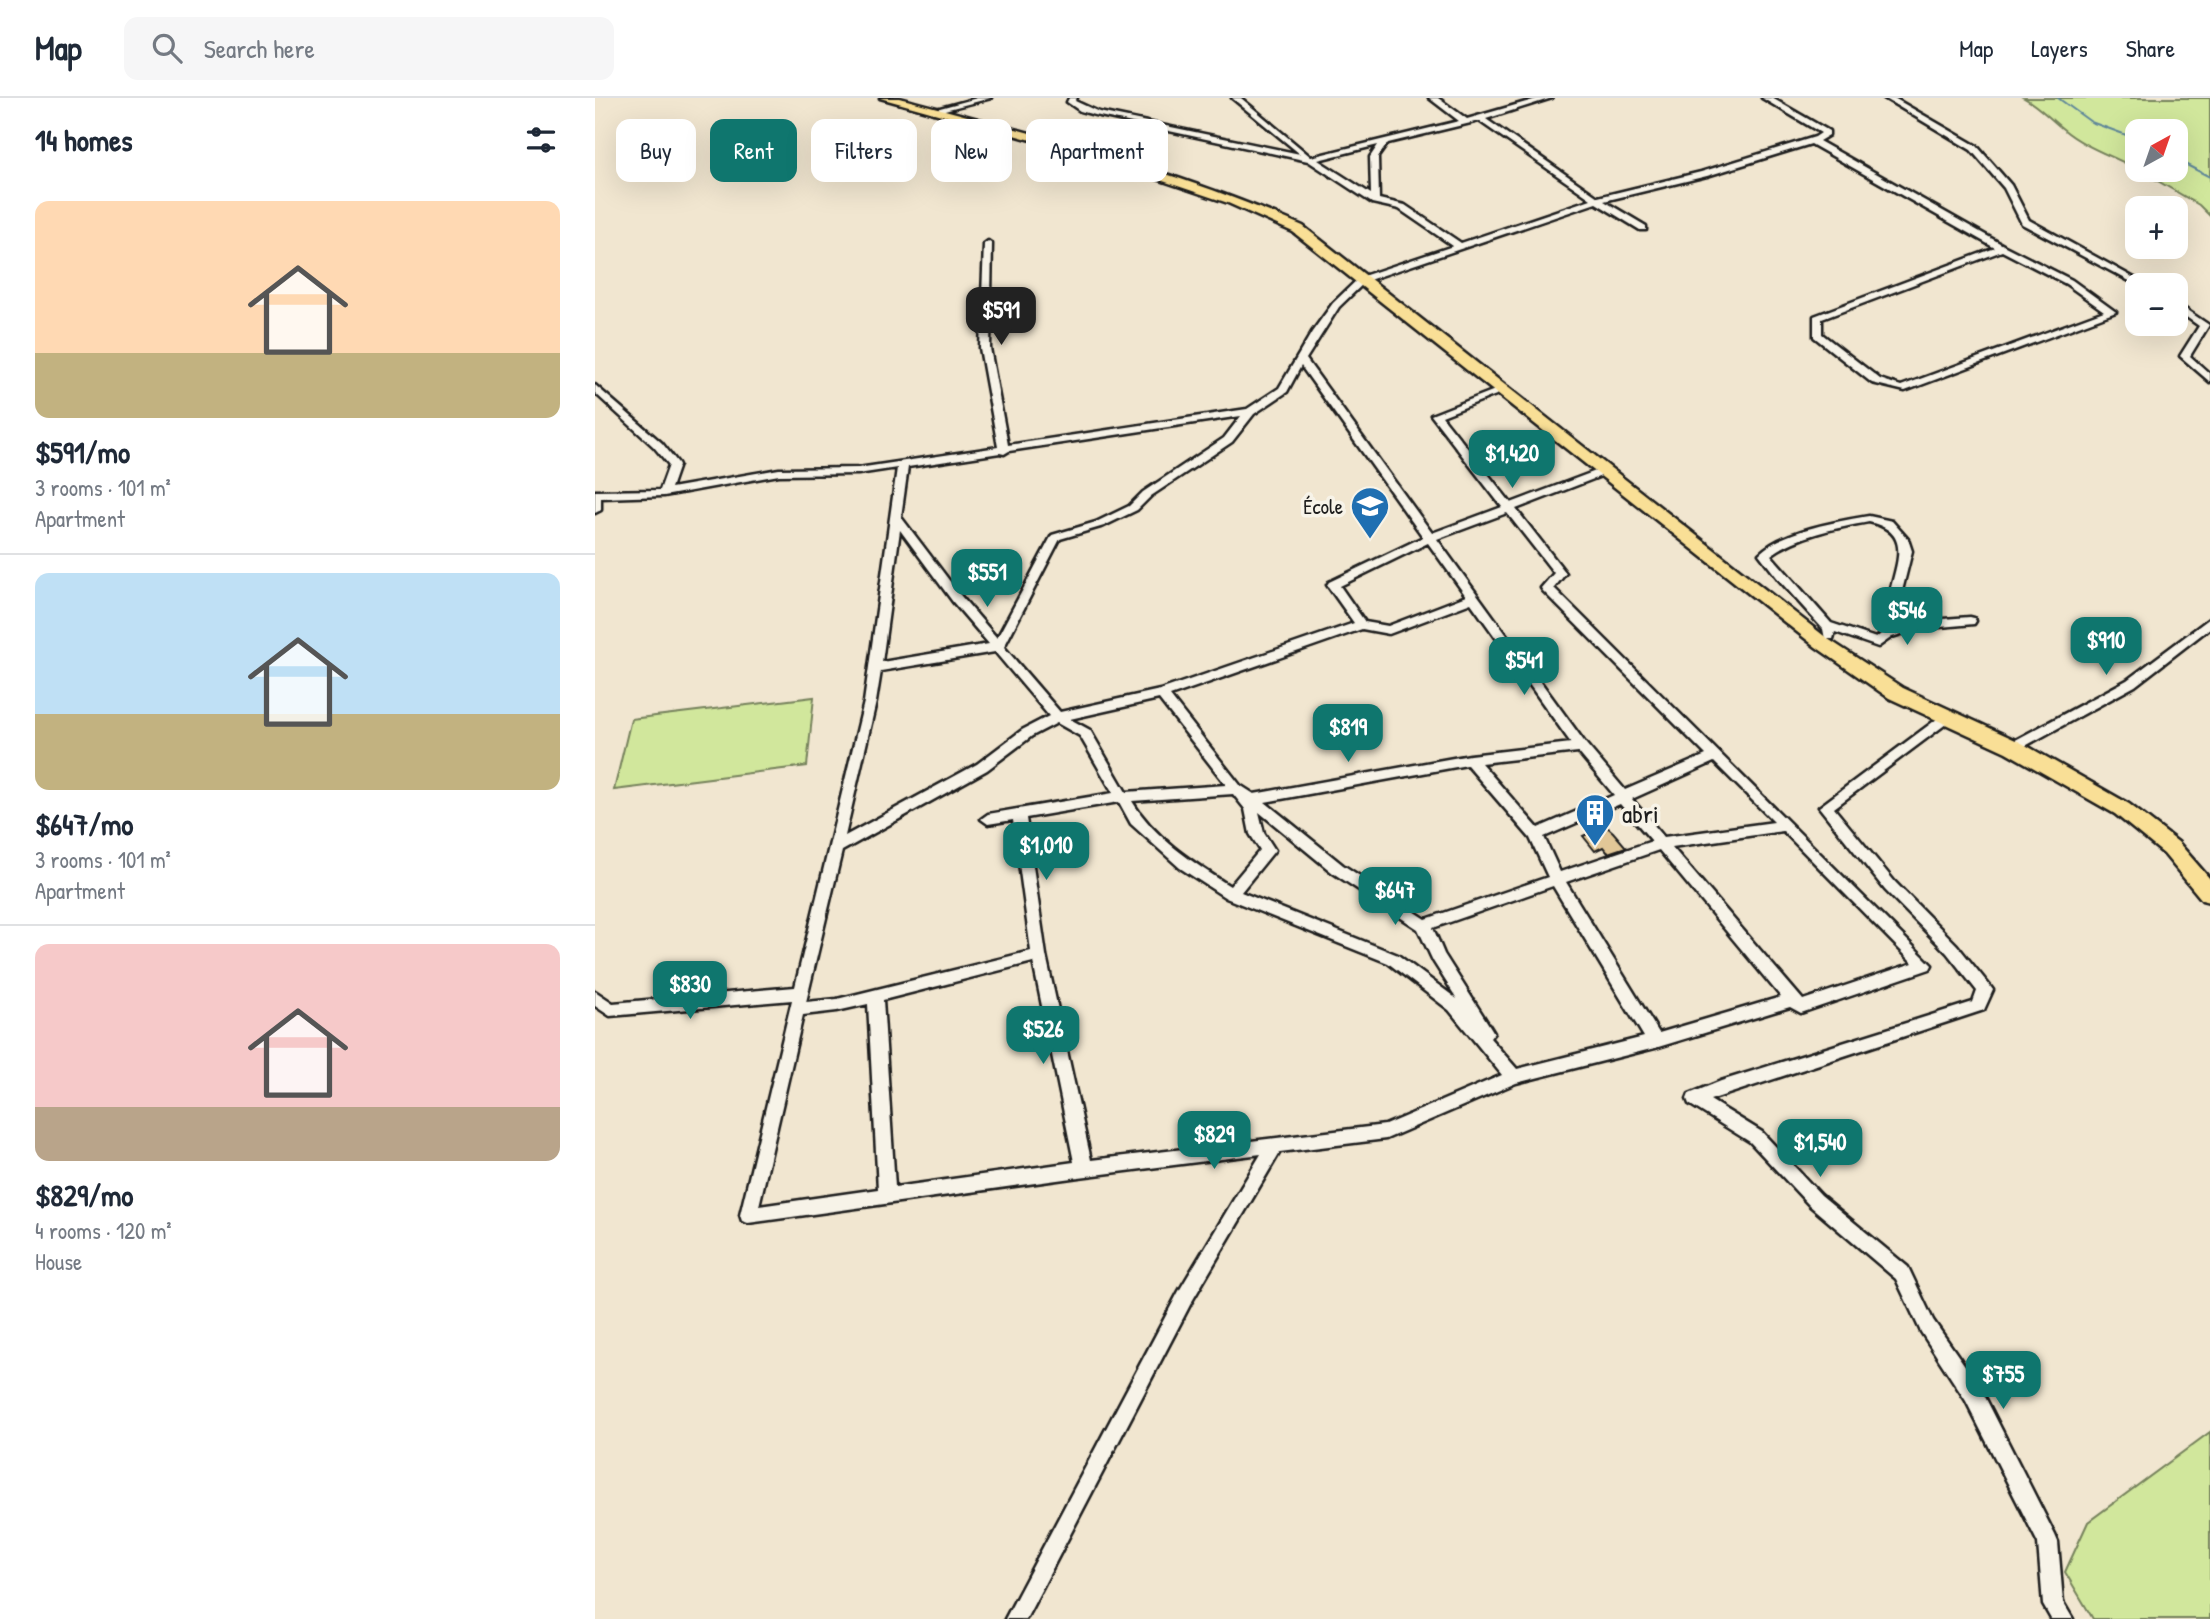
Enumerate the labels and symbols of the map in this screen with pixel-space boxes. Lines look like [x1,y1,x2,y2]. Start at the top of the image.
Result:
north arrow [2125,119,2187,182]
pin: $591 [960,288,1042,347]
pin: $1,420 [1455,430,1569,490]
school or university icon: École [1349,485,1391,540]
place label: École [1303,492,1343,521]
pin: $551 [946,550,1028,609]
pin: $546 [1866,588,1948,647]
pin: $910 [2065,618,2147,677]
pin: $541 [1483,638,1565,697]
pin: $819 [1307,704,1389,764]
building icon: abri [1574,792,1616,847]
place label: abri [1622,796,1659,831]
pin: $1,010 [989,822,1103,882]
pin: $647 [1354,868,1436,927]
pin: $830 [649,962,731,1021]
pin: $526 [1002,1006,1084,1066]
pin: $829 [1173,1112,1255,1171]
pin: $1,540 [1763,1119,1877,1179]
pin: $755 [1962,1352,2044,1411]

